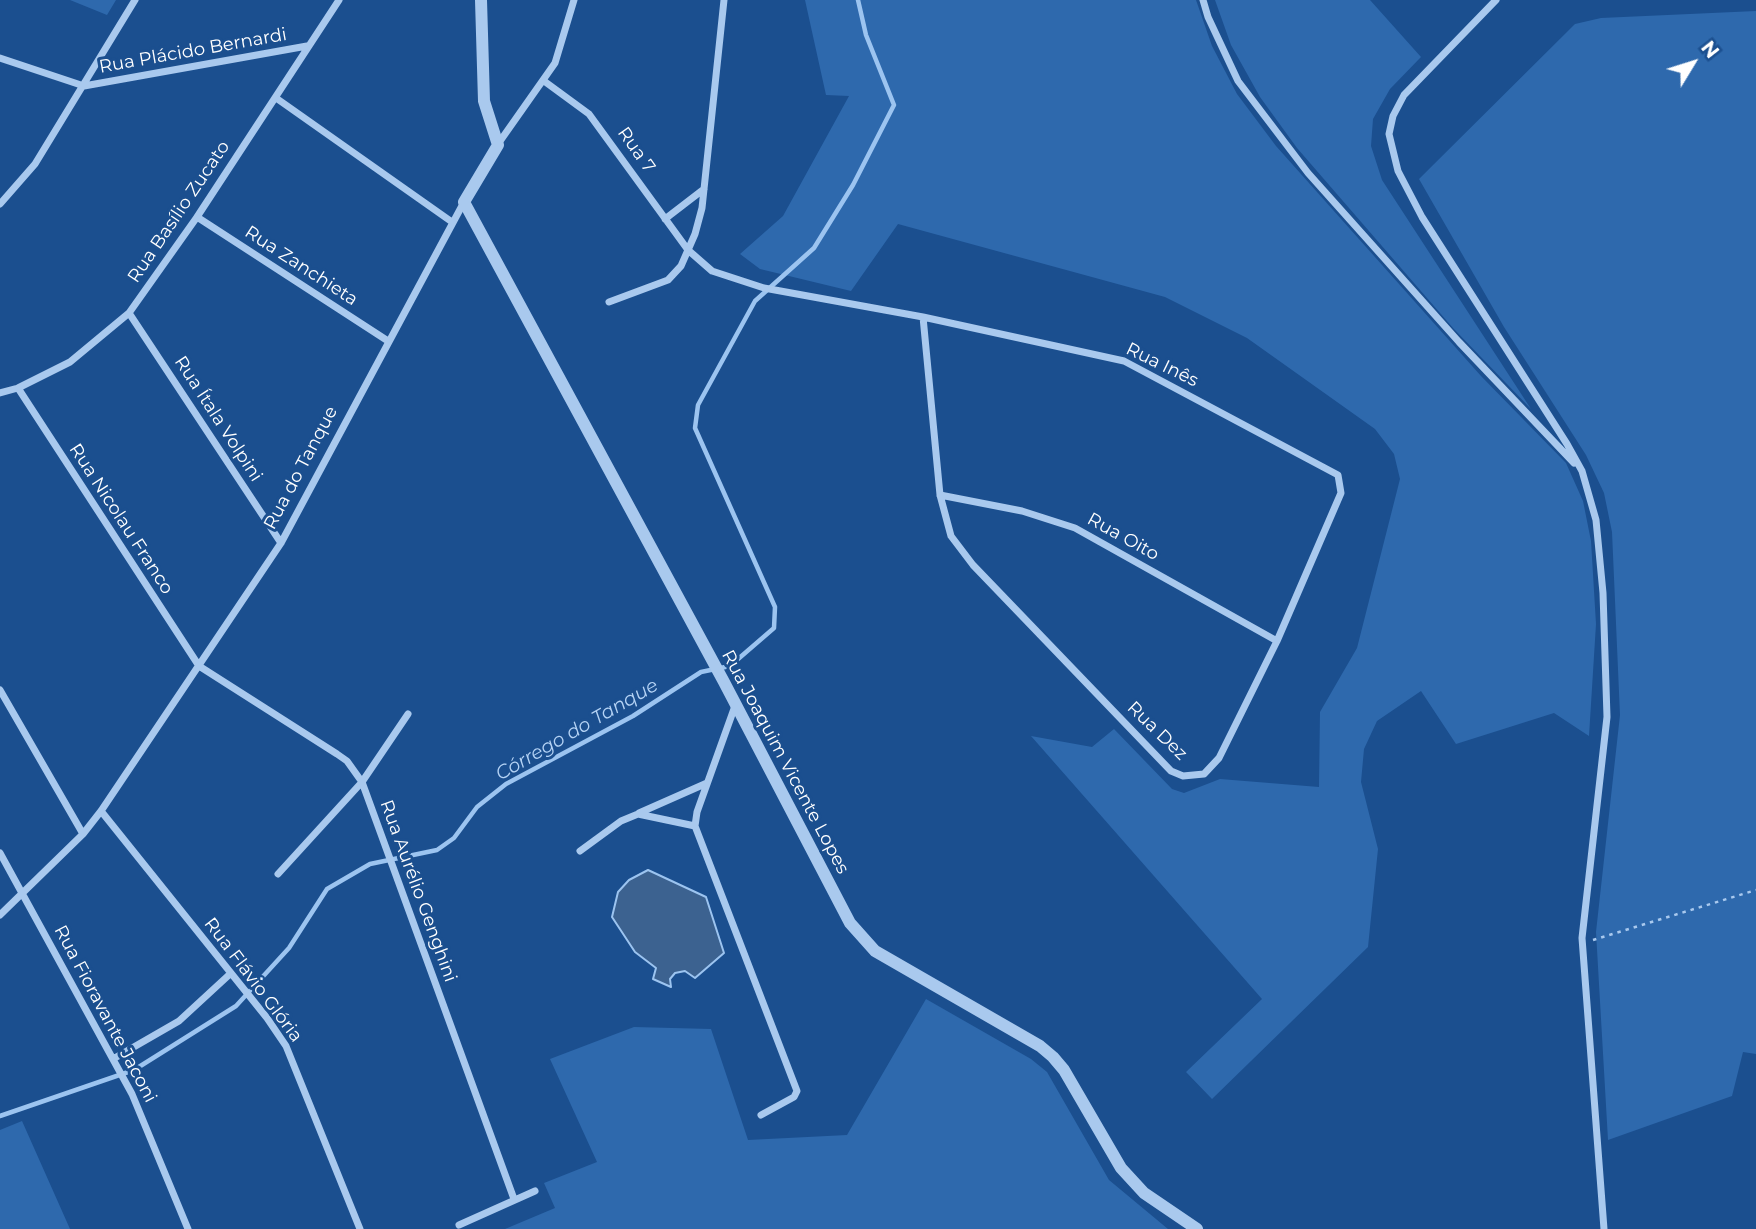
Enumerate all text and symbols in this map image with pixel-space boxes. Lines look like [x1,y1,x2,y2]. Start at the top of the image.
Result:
street label: Rua Plácido Bernardi [97,24,289,78]
north arrow [1658,28,1728,98]
text: N [1696,37,1724,63]
street label: Rua 7 [613,123,659,177]
street label: Rua Basílio Zucato [123,137,235,287]
street label: Rua Zanchieta [240,221,362,311]
street label: Rua Inês [1122,338,1202,392]
street label: Rua Ítala Volpini [169,352,267,486]
street label: Rua do Tanque [259,403,343,533]
street label: Rua Nicolau Franco [64,440,178,598]
street label: Rua Oito [1083,509,1163,565]
street label: Rua Joaquim Vicente Lopes [717,646,853,878]
water label: Córrego do Tanque [492,674,662,786]
street label: Rua Dez [1122,697,1192,765]
street label: Rua Aurélio Genghini [375,797,461,985]
street label: Rua Flávio Glória [199,913,307,1047]
street label: Rua Fioravante Jaconi [49,922,161,1106]

